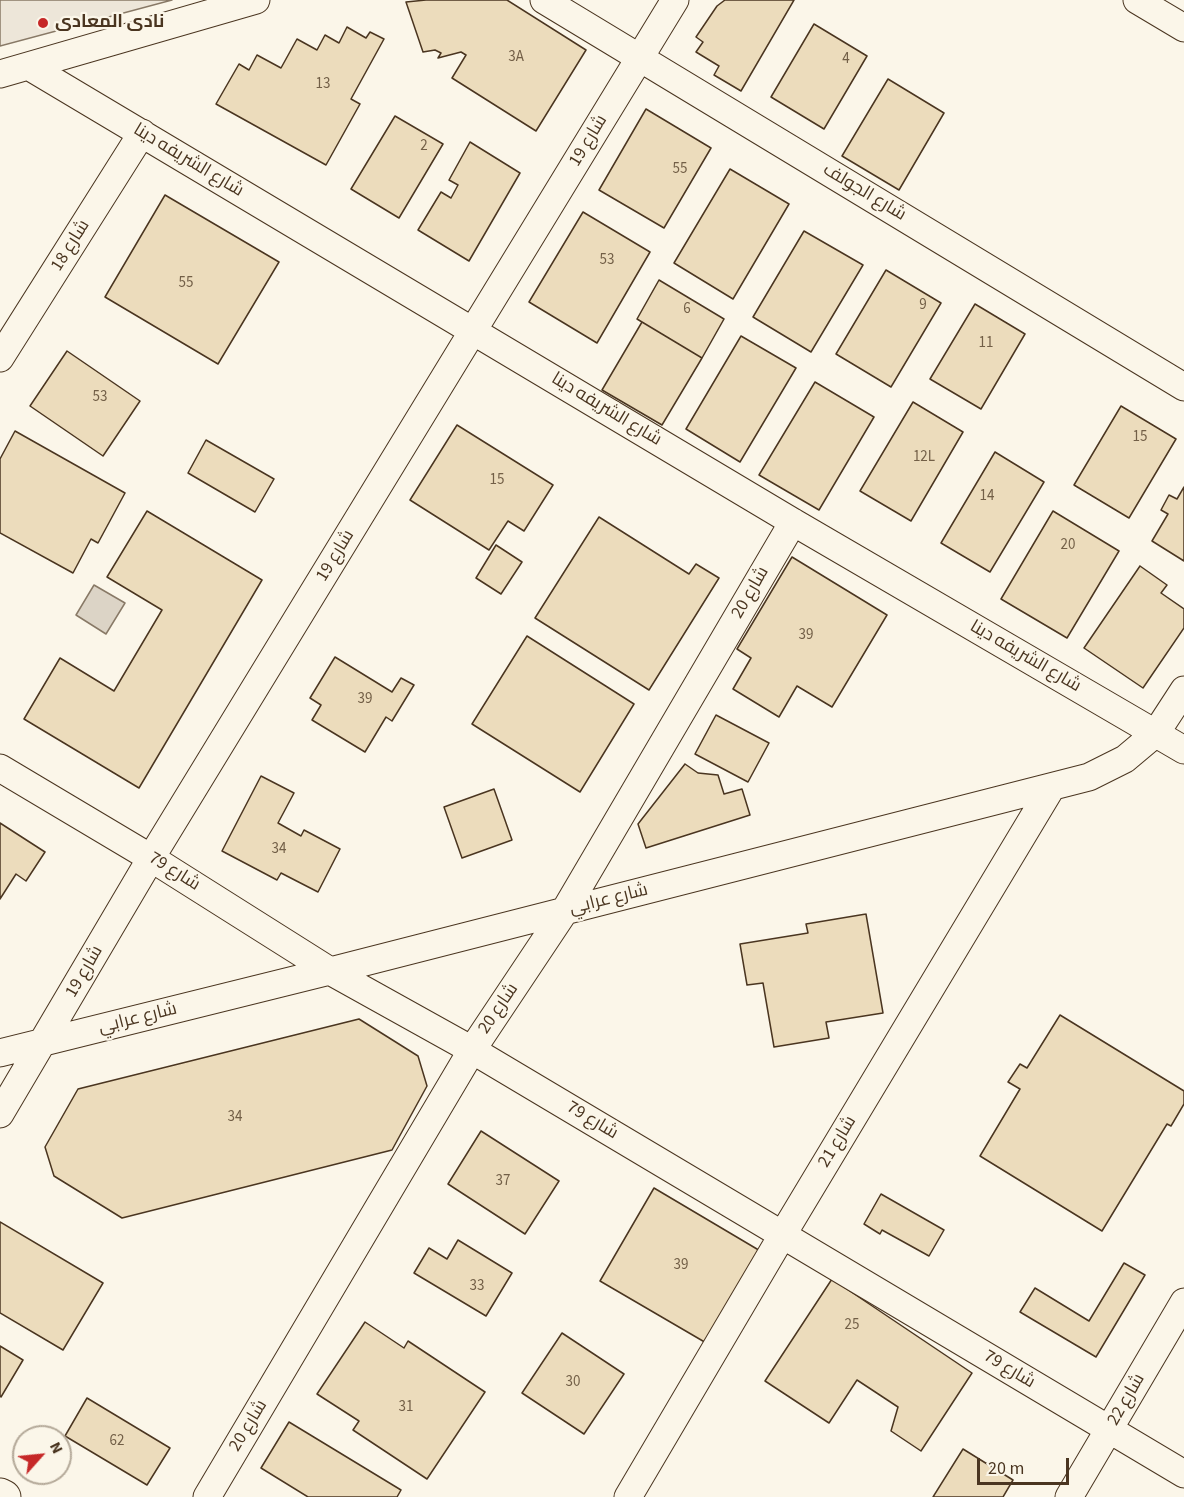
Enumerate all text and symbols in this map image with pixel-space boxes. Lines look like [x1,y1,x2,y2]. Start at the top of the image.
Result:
place label: نادى المعادى [55,12,164,34]
marker: نادى المعادى [36,16,50,30]
house number: 3A [508,49,524,67]
house number: 4 [842,51,850,69]
house number: 13 [316,76,330,94]
street label: شارع 19 [565,111,613,171]
street label: شارع الشريفه دينا [129,120,247,202]
house number: 2 [420,138,428,156]
street label: شارع الجولف [818,160,910,226]
house number: 55 [673,161,687,179]
street label: شارع 18 [47,216,95,276]
house number: 53 [600,252,614,270]
house number: 55 [179,275,193,293]
house number: 9 [919,297,927,315]
house number: 6 [683,301,691,319]
house number: 11 [979,335,993,353]
street label: شارع الشريفه دينا [547,369,665,451]
house number: 53 [93,389,107,407]
house number: 15 [1133,429,1147,447]
house number: 12L [913,449,935,467]
house number: 15 [490,472,504,490]
house number: 14 [980,488,994,506]
street label: شارع 19 [312,526,360,586]
house number: 20 [1061,537,1075,555]
street label: شارع 20 [728,563,774,623]
street label: شارع الشريفه دينا [966,616,1084,698]
house number: 39 [799,627,813,645]
house number: 39 [358,691,372,709]
house number: 34 [272,841,286,859]
street label: شارع 79 [144,848,204,896]
street label: شارع عرابي [568,880,650,920]
street label: شارع 19 [62,942,108,1002]
street label: شارع 20 [474,980,524,1038]
street label: شارع عرابي [97,999,179,1039]
street label: شارع 79 [562,1097,622,1145]
house number: 34 [228,1109,242,1127]
street label: شارع 21 [814,1112,862,1172]
house number: 37 [496,1173,510,1191]
house number: 39 [674,1257,688,1275]
house number: 33 [470,1278,484,1296]
house number: 25 [845,1317,859,1335]
street label: شارع 79 [979,1346,1039,1394]
street label: شارع 22 [1104,1370,1150,1430]
house number: 30 [566,1374,580,1392]
street label: شارع 20 [225,1396,273,1456]
house number: 31 [399,1399,413,1417]
north arrow [12,1425,72,1485]
house number: 62 [110,1433,124,1451]
text: N [44,1438,68,1457]
scale bar [980,1446,1072,1484]
text: 20 m [988,1456,1024,1481]

